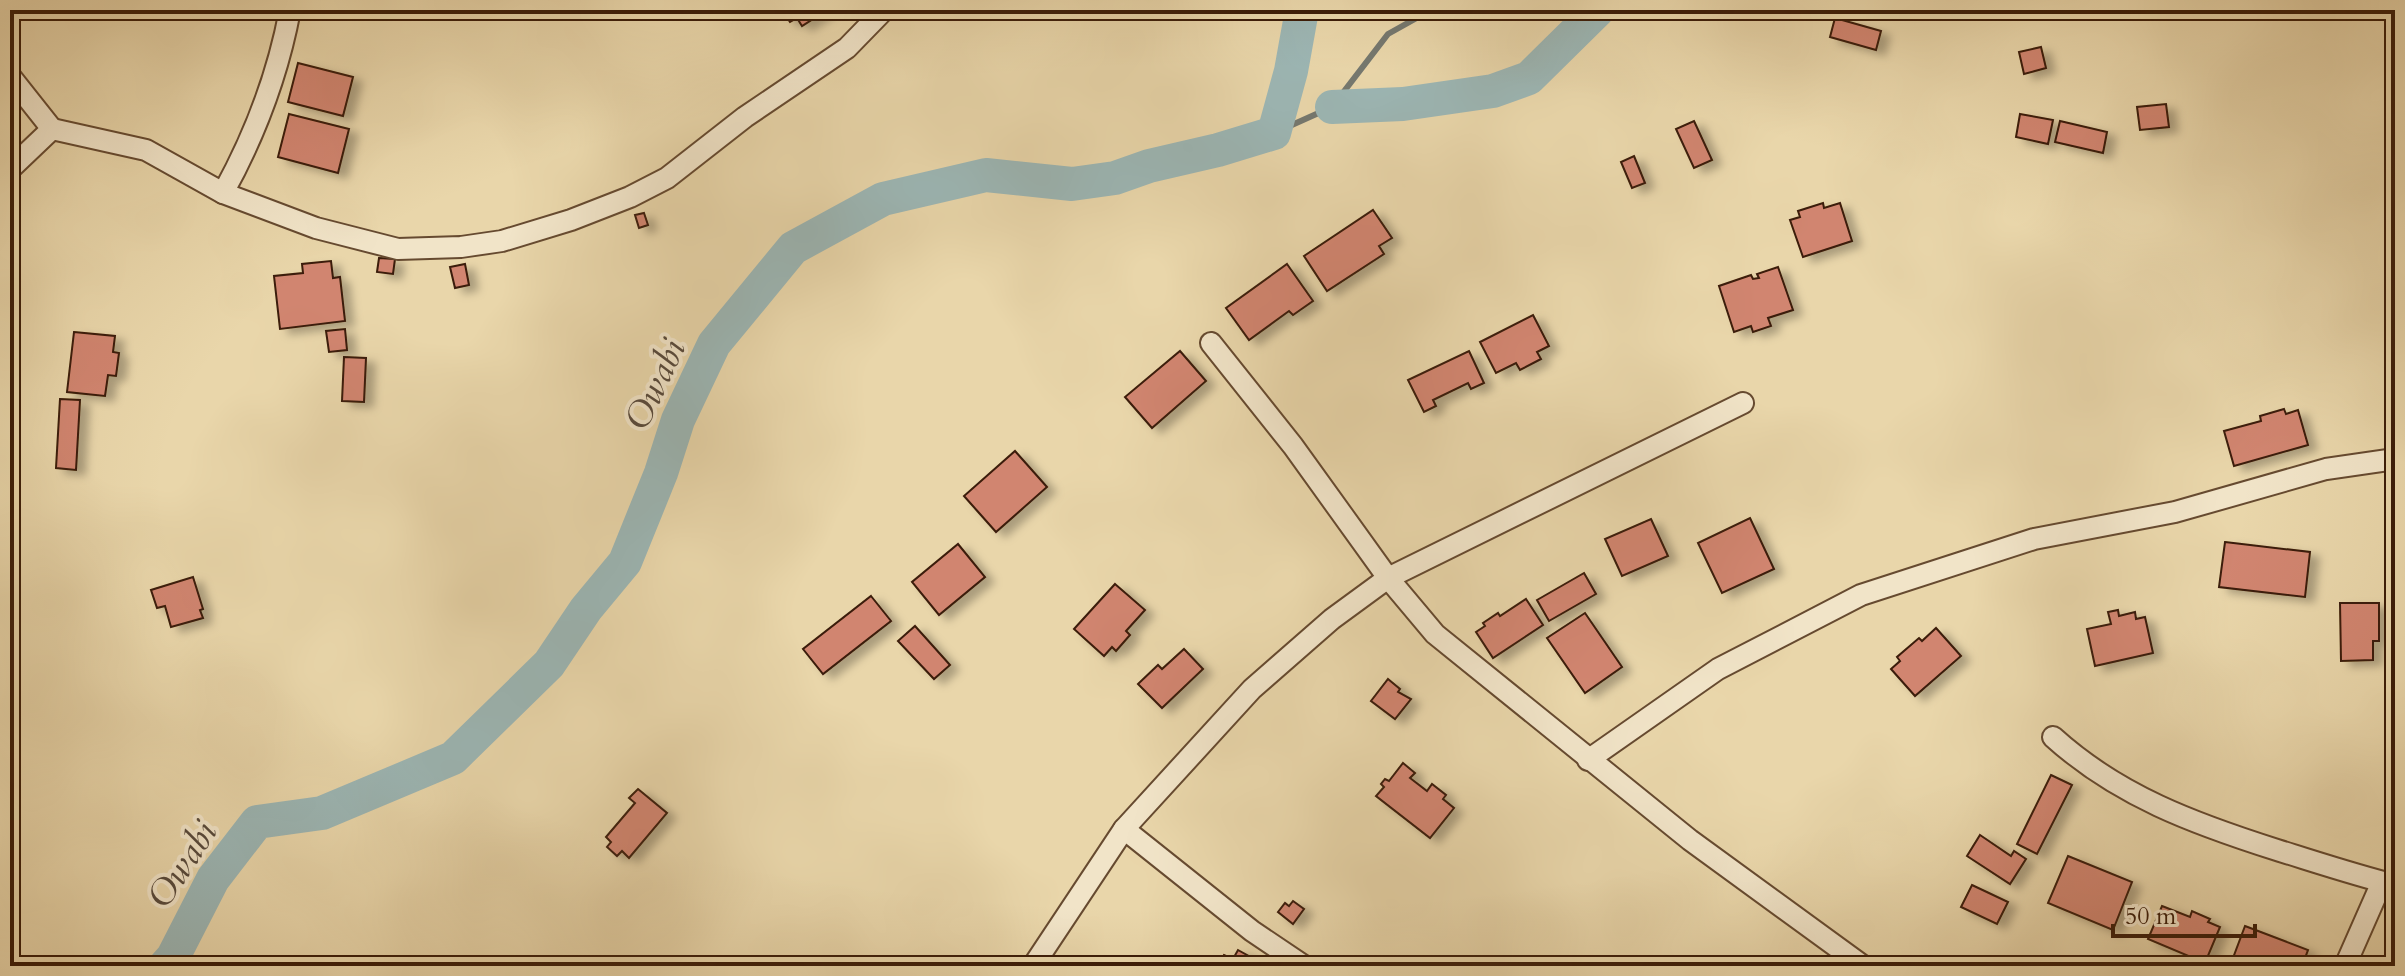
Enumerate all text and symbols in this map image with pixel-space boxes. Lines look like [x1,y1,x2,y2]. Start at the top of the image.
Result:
water label: Owabi [613,330,698,438]
water label: Owabi [136,811,229,918]
scale bar [2113,888,2255,938]
text: 50 m [2125,900,2177,933]

